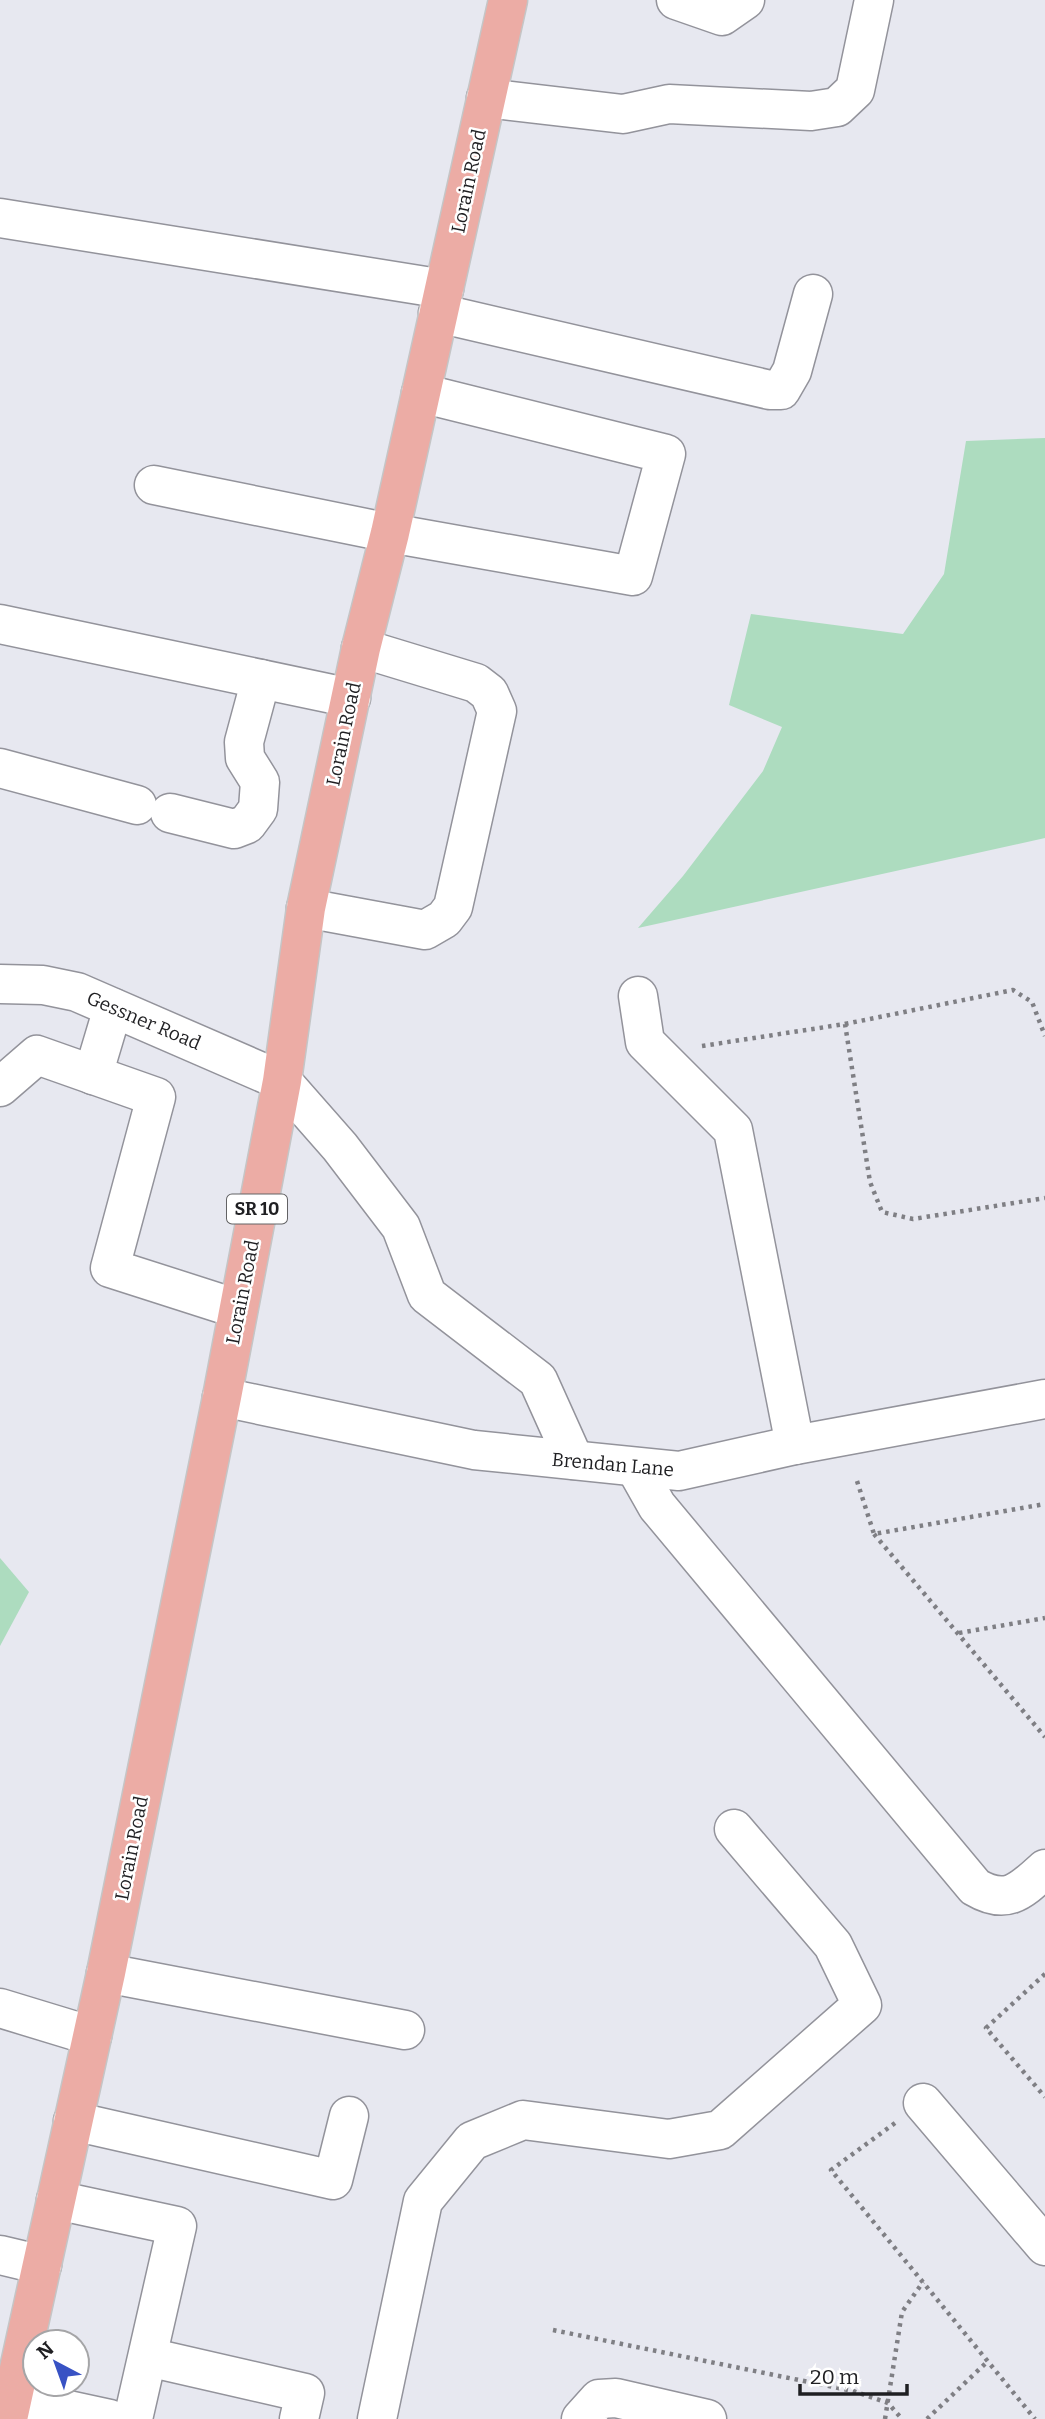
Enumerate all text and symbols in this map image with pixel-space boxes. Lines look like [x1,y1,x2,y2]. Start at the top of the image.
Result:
street label: Lorain Road [446,127,491,235]
street label: Lorain Road [321,680,366,788]
street label: Gessner Road [83,986,204,1055]
road number: SR 10 [227,1194,287,1224]
street label: Lorain Road [221,1238,264,1346]
street label: Brendan Lane [551,1448,675,1481]
street label: Lorain Road [110,1794,153,1902]
north arrow [21,2328,91,2398]
text: N [32,2337,59,2364]
scale bar [800,2352,907,2396]
text: 20 m [810,2364,859,2390]

